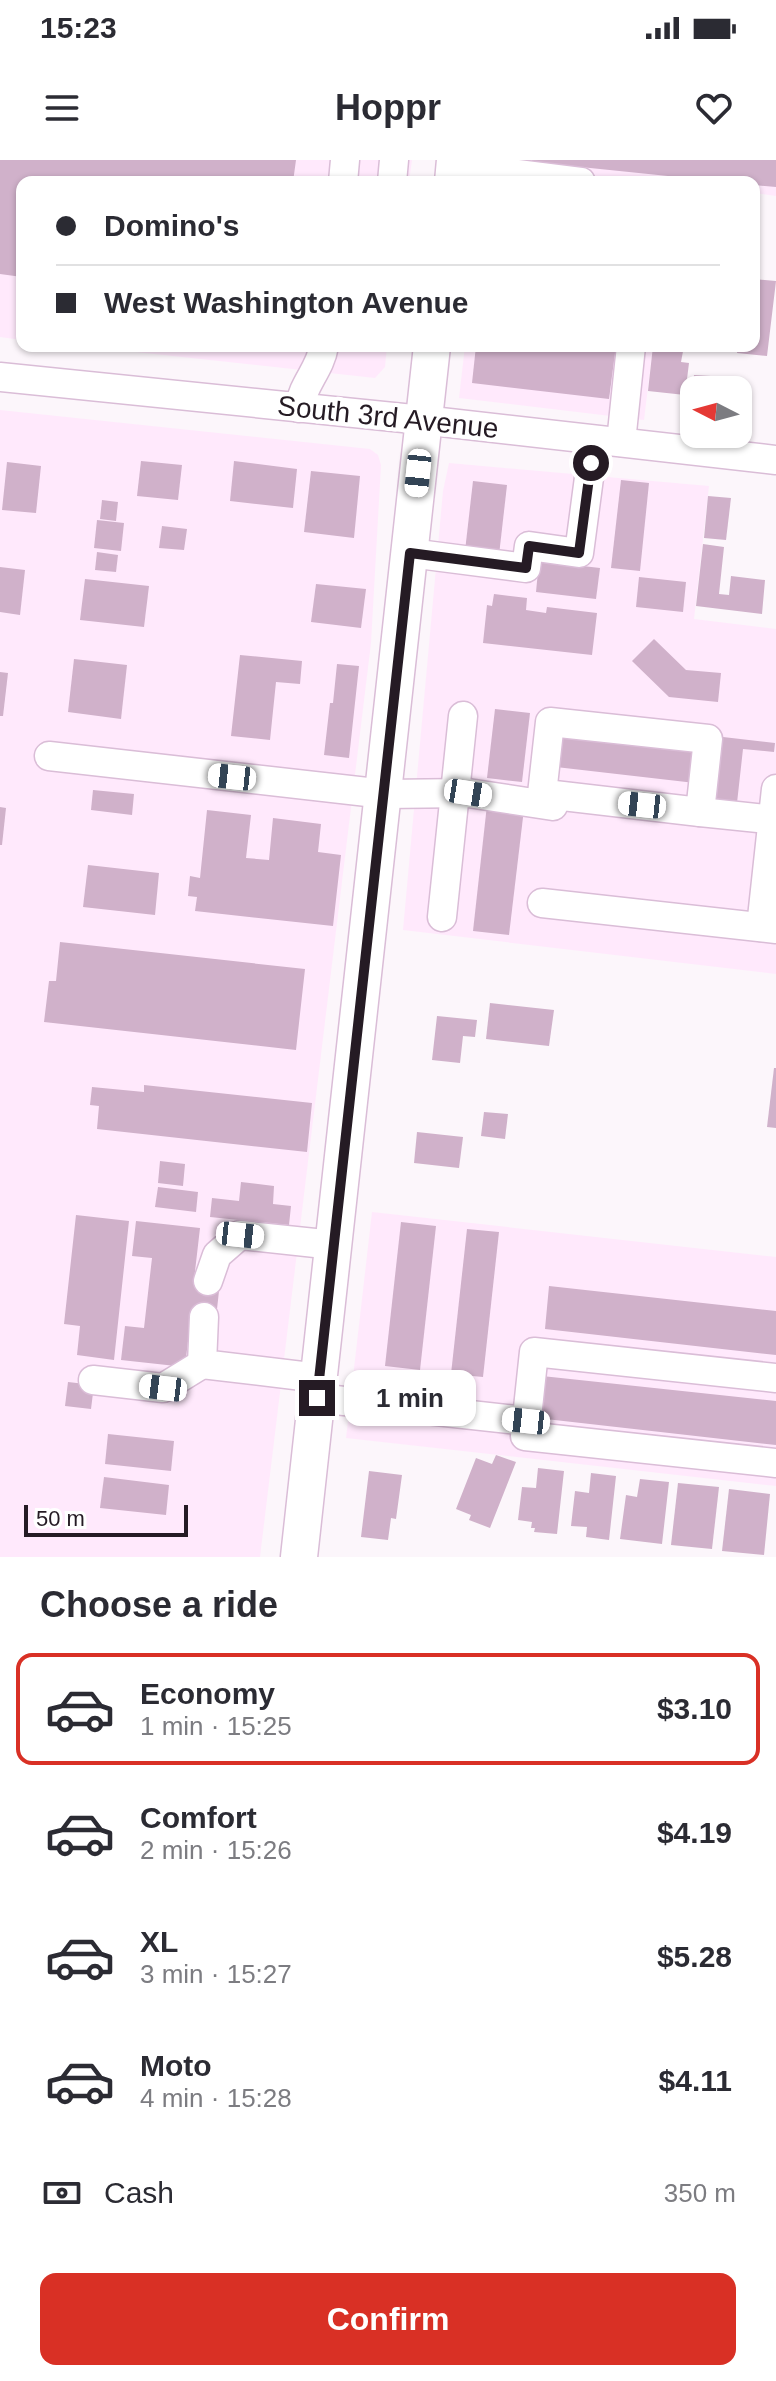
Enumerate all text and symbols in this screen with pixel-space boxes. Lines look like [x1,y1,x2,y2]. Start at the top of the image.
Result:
text: 15:23 [40,11,117,44]
icon: menu [40,86,84,130]
icon: heart [692,86,736,130]
text: Hoppr [335,87,441,128]
text: Domino's [104,209,239,242]
text: West Washington Avenue [104,286,468,319]
north arrow [680,376,752,448]
map controls [680,376,752,448]
street label: South 3rd Avenue [276,390,500,444]
route start [573,445,609,481]
car [404,448,432,498]
car [207,763,257,791]
car [442,777,494,809]
car [617,791,667,819]
car [215,1221,265,1249]
callout: 1 min [345,1370,477,1426]
car [138,1373,188,1403]
route end [299,1380,335,1416]
text: 1 min [376,1383,444,1413]
car [501,1407,551,1435]
scale bar [24,1501,188,1537]
text: 50 m [36,1506,85,1531]
text: Choose a ride [40,1584,278,1625]
icon: car [44,1673,116,1745]
text: Economy [140,1677,275,1710]
text: $3.10 [657,1692,732,1725]
text: 1 min · 15:25 [140,1711,292,1741]
icon: car [44,1797,116,1869]
text: Comfort [140,1801,257,1834]
text: $4.19 [657,1816,732,1849]
text: 2 min · 15:26 [140,1835,292,1865]
icon: car [44,1921,116,1993]
text: XL [140,1925,178,1958]
text: $5.28 [657,1940,732,1973]
text: 3 min · 15:27 [140,1959,292,1989]
icon: car [44,2045,116,2117]
text: Moto [140,2049,212,2082]
text: $4.11 [659,2064,732,2097]
text: 4 min · 15:28 [140,2083,292,2113]
icon: cash [40,2171,84,2215]
text: Cash [104,2176,174,2209]
text: 350 m [664,2178,736,2208]
button: Confirm [40,2273,736,2365]

